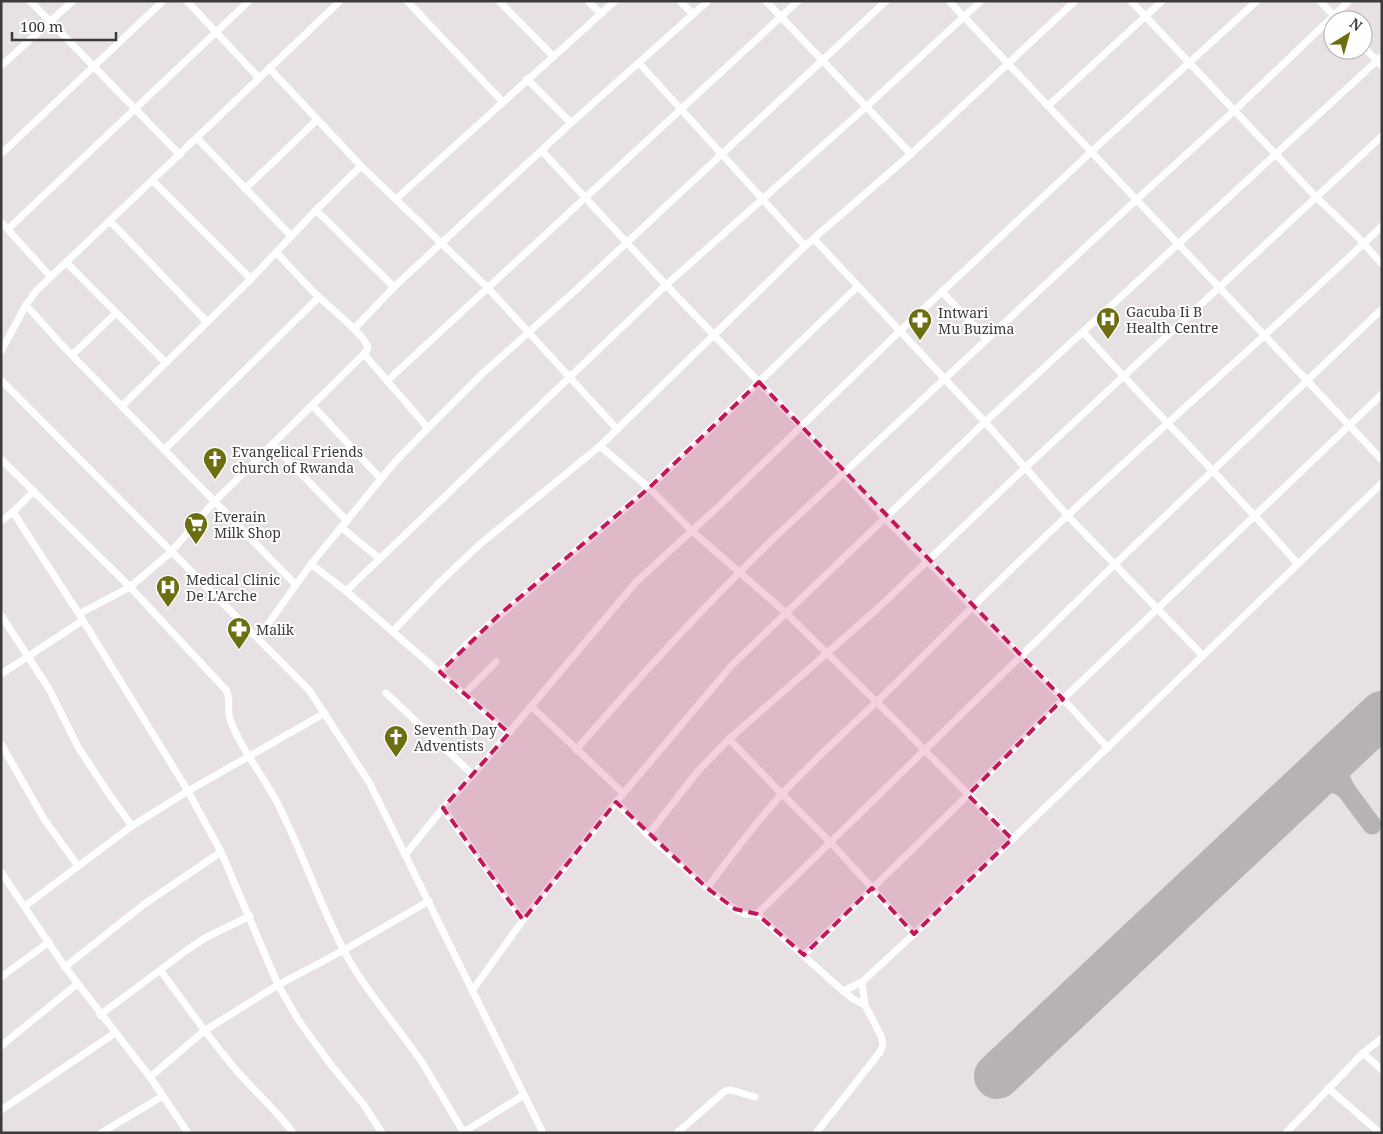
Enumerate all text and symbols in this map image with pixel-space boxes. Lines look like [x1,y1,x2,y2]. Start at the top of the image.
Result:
scale bar [12,10,116,42]
north arrow [1323,10,1373,60]
text: N [1346,13,1366,35]
text: 100 m [20,16,63,36]
place label: Gacuba Ii B Health Centre [1126,302,1218,337]
place label: Intwari Mu Buzima [938,303,1015,338]
hospital icon: Gacuba Ii B Health Centre [1095,306,1121,340]
pharmacy icon: Intwari Mu Buzima [907,307,933,341]
place label: Evangelical Friends church of Rwanda [232,442,363,477]
church icon: Evangelical Friends church of Rwanda [202,446,228,480]
place label: Everain Milk Shop [214,507,281,542]
supermarket icon: Everain Milk Shop [183,511,209,545]
place label: Medical Clinic De L'Arche [186,570,280,605]
hospital icon: Medical Clinic De L'Arche [155,574,181,608]
pharmacy icon: Malik [226,616,252,650]
place label: Malik [256,620,295,639]
place label: Seventh Day Adventists [414,720,497,755]
church icon: Seventh Day Adventists [383,724,409,758]

